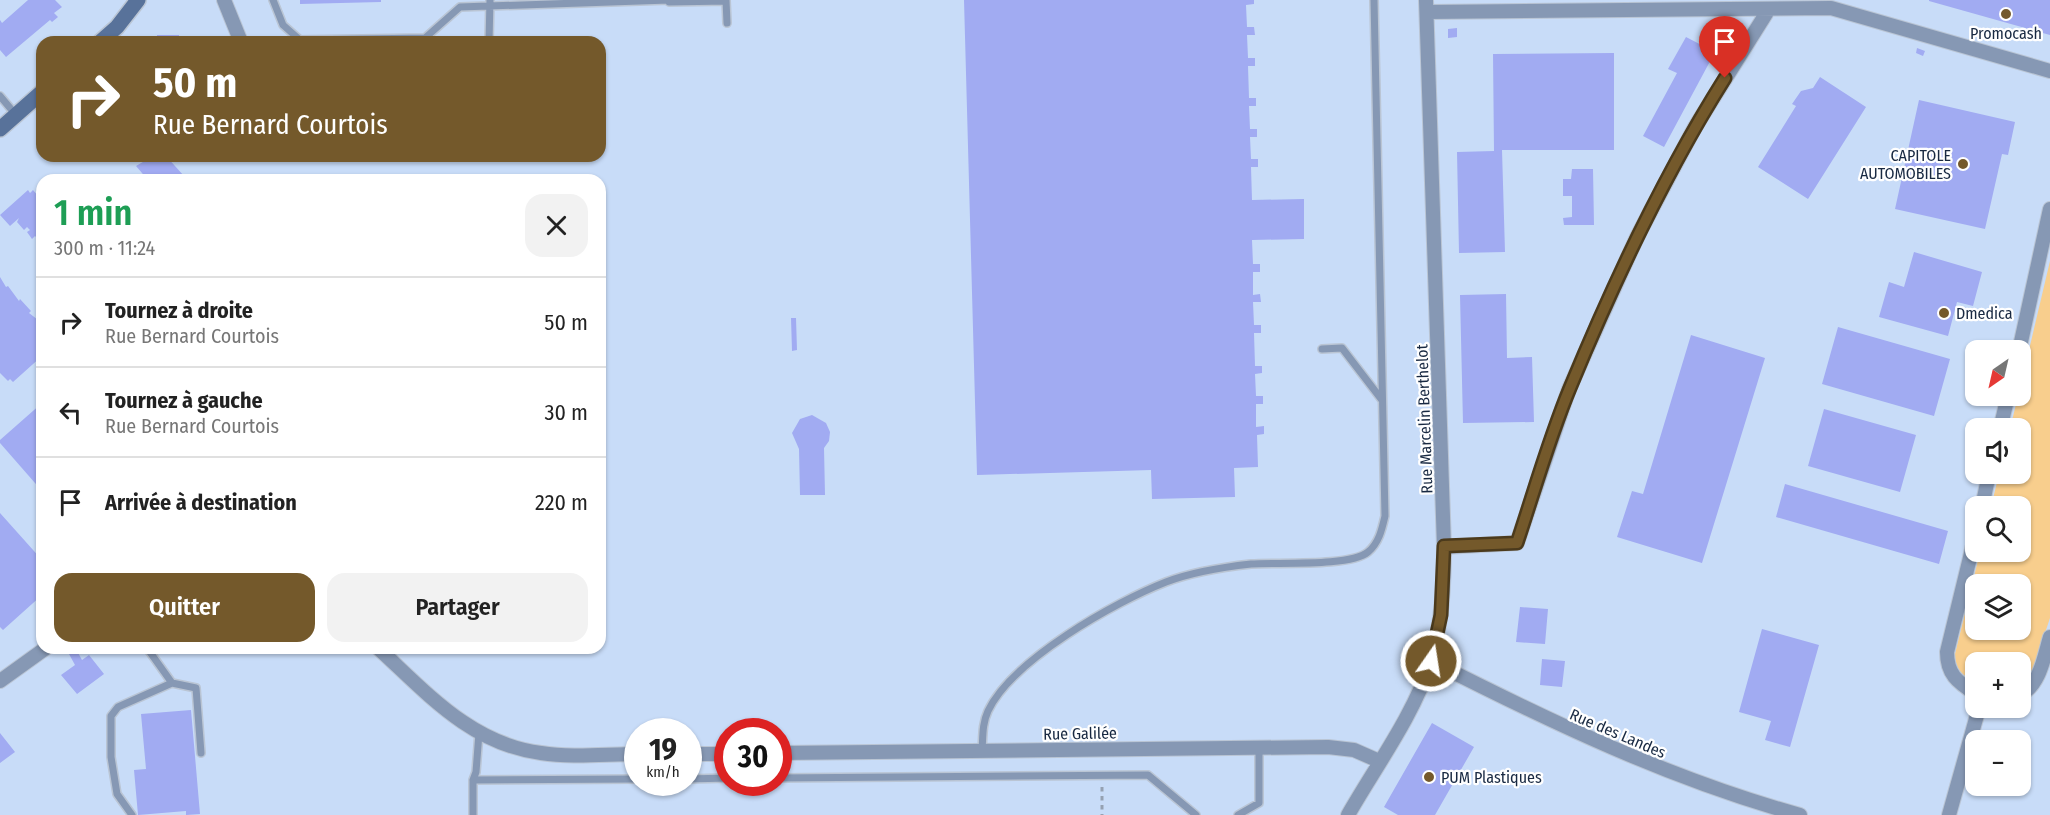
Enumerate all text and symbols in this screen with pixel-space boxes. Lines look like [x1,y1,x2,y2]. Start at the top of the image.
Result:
marker: Promocash [1999,7,2013,21]
pin [1699,16,1750,78]
place label: Promocash [1970,24,2042,43]
icon: arrive [1708,25,1741,58]
text: 50 m [153,58,237,108]
icon: right [54,60,132,138]
text: Rue Bernard Courtois [153,109,388,141]
place label: CAPITOLE AUTOMOBILES [1860,146,1951,183]
marker: CAPITOLE AUTOMOBILES [1956,157,1970,171]
text: 1 min [54,191,132,235]
button: close [525,194,588,257]
text: 300 m · 11:24 [54,236,155,260]
text: Tournez à droite [105,297,253,324]
place label: Dmedica [1956,304,2013,323]
icon: right [54,306,87,339]
marker: Dmedica [1937,306,1951,320]
text: 50 m [544,309,588,336]
text: Rue Bernard Courtois [105,324,279,348]
north arrow [1965,340,2031,406]
map controls [1965,340,2031,796]
street label: Rue Marcelin Berthelot [1412,343,1437,494]
text: Tournez à gauche [105,387,263,414]
icon: left [54,396,87,429]
text: 30 m [545,399,588,426]
text: Rue Bernard Courtois [105,414,279,438]
button: sound [1965,418,2031,484]
icon: arrive [54,486,87,519]
text: Arrivée à destination [105,489,297,516]
text: 220 m [535,489,588,516]
button: search [1965,496,2031,562]
button: Quitter [54,573,315,642]
button: Partager [327,573,588,642]
button: layers [1965,574,2031,640]
position arrow [1399,629,1463,693]
button: + [1965,652,2031,718]
street label: Rue des Landes [1567,705,1669,762]
speed limit sign: 30 [714,718,792,796]
street label: Rue Galilée [1043,723,1117,744]
button: − [1965,730,2031,796]
text: 19 [649,732,677,768]
text: km/h [646,763,680,781]
place label: PUM Plastiques [1441,768,1542,787]
marker: PUM Plastiques [1422,770,1436,784]

